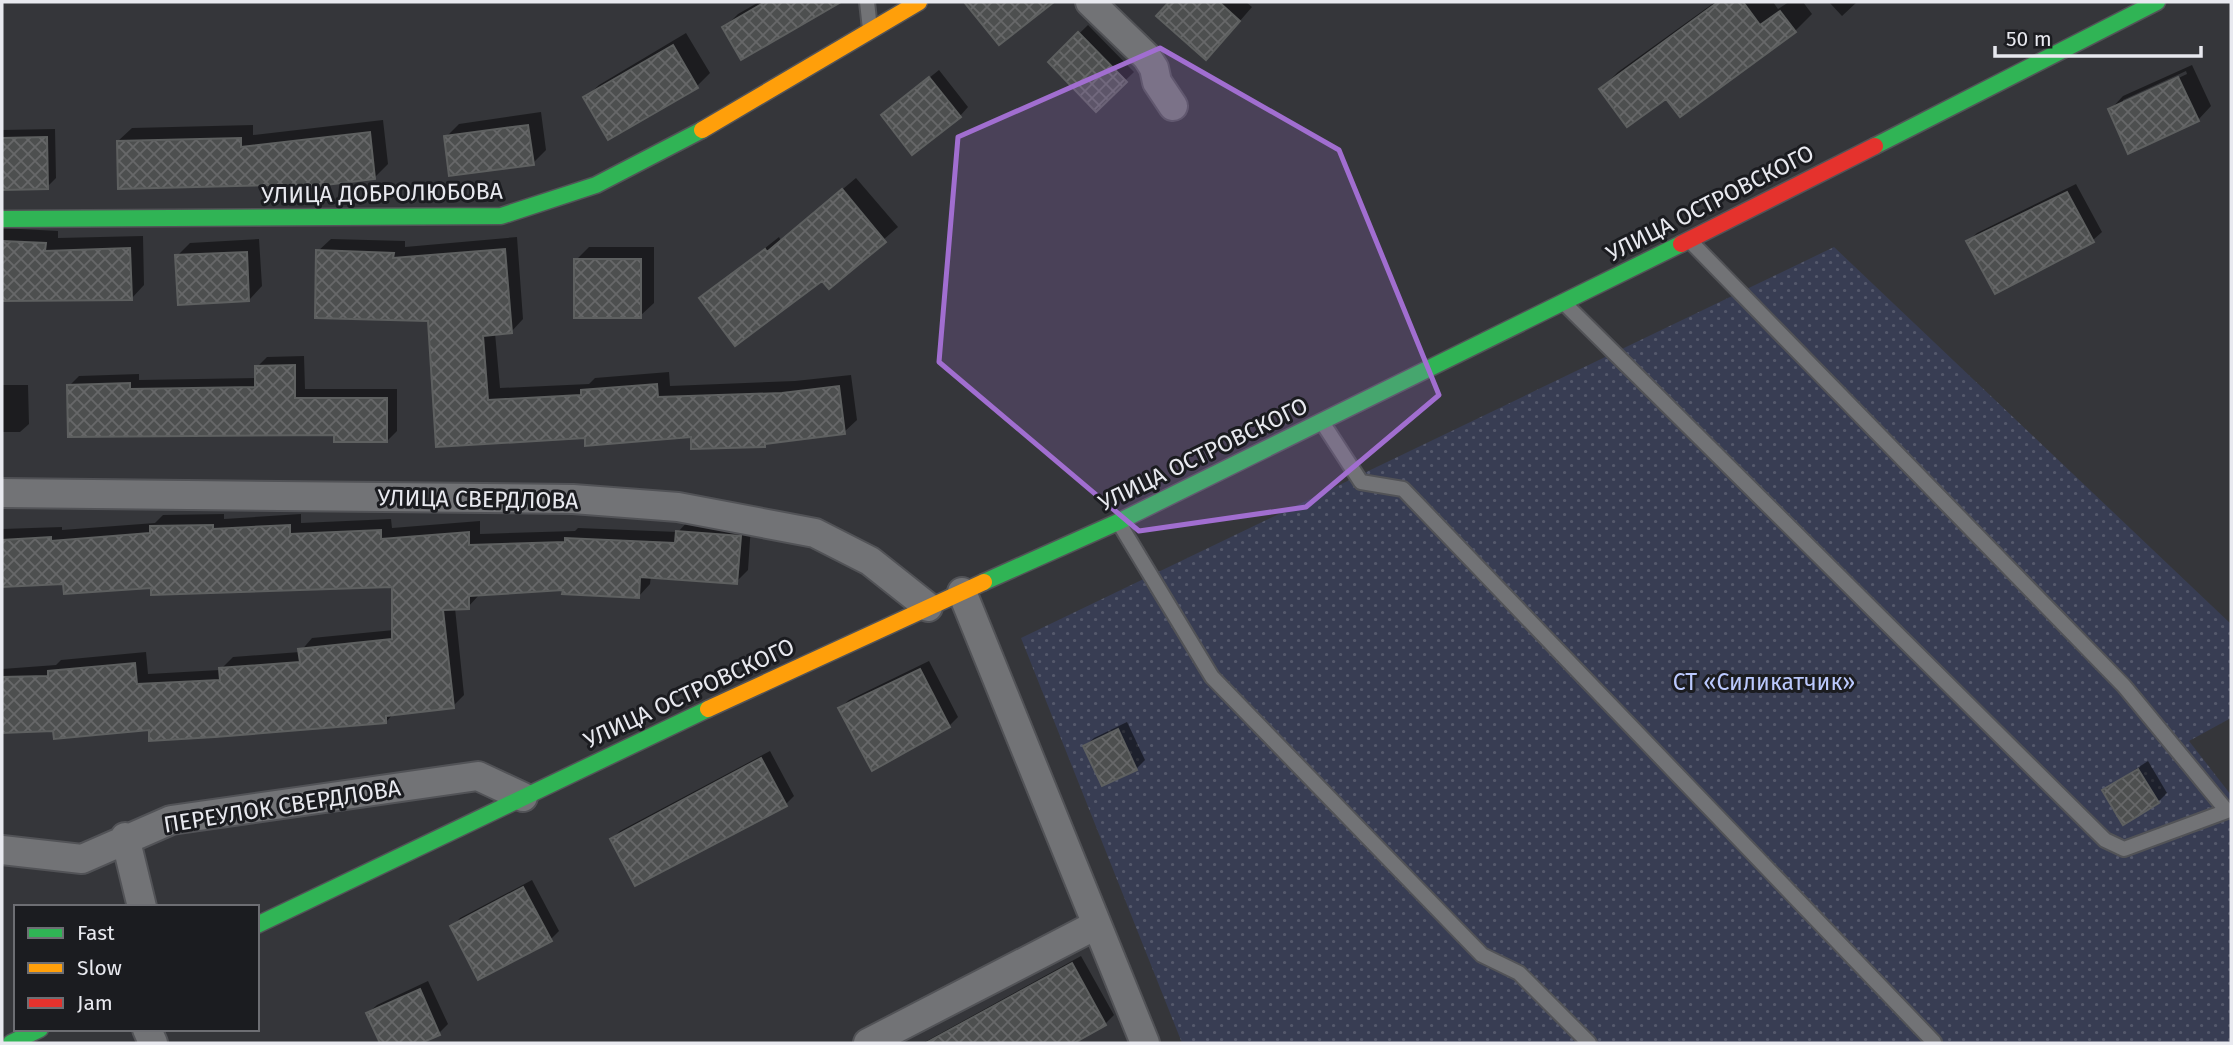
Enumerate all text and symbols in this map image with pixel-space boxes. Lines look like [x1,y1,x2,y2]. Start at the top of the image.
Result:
scale bar [1995,14,2202,58]
text: 50 m [2006,26,2052,52]
street label: УЛИЦА ОСТРОВСКОГО [1601,138,1819,268]
street label: УЛИЦА ДОБРОЛЮБОВА [261,177,504,209]
street label: УЛИЦА ОСТРОВСКОГО [1094,391,1312,517]
street label: УЛИЦА СВЕРДЛОВА [377,483,579,515]
street label: УЛИЦА ОСТРОВСКОГО [579,632,799,754]
park label: СТ «Силикатчик» [1673,668,1855,696]
street label: ПЕРЕУЛОК СВЕРДЛОВА [161,773,403,839]
legend [14,905,259,1031]
text: Fast [77,920,115,946]
text: Slow [77,955,122,981]
text: Jam [77,990,113,1016]

